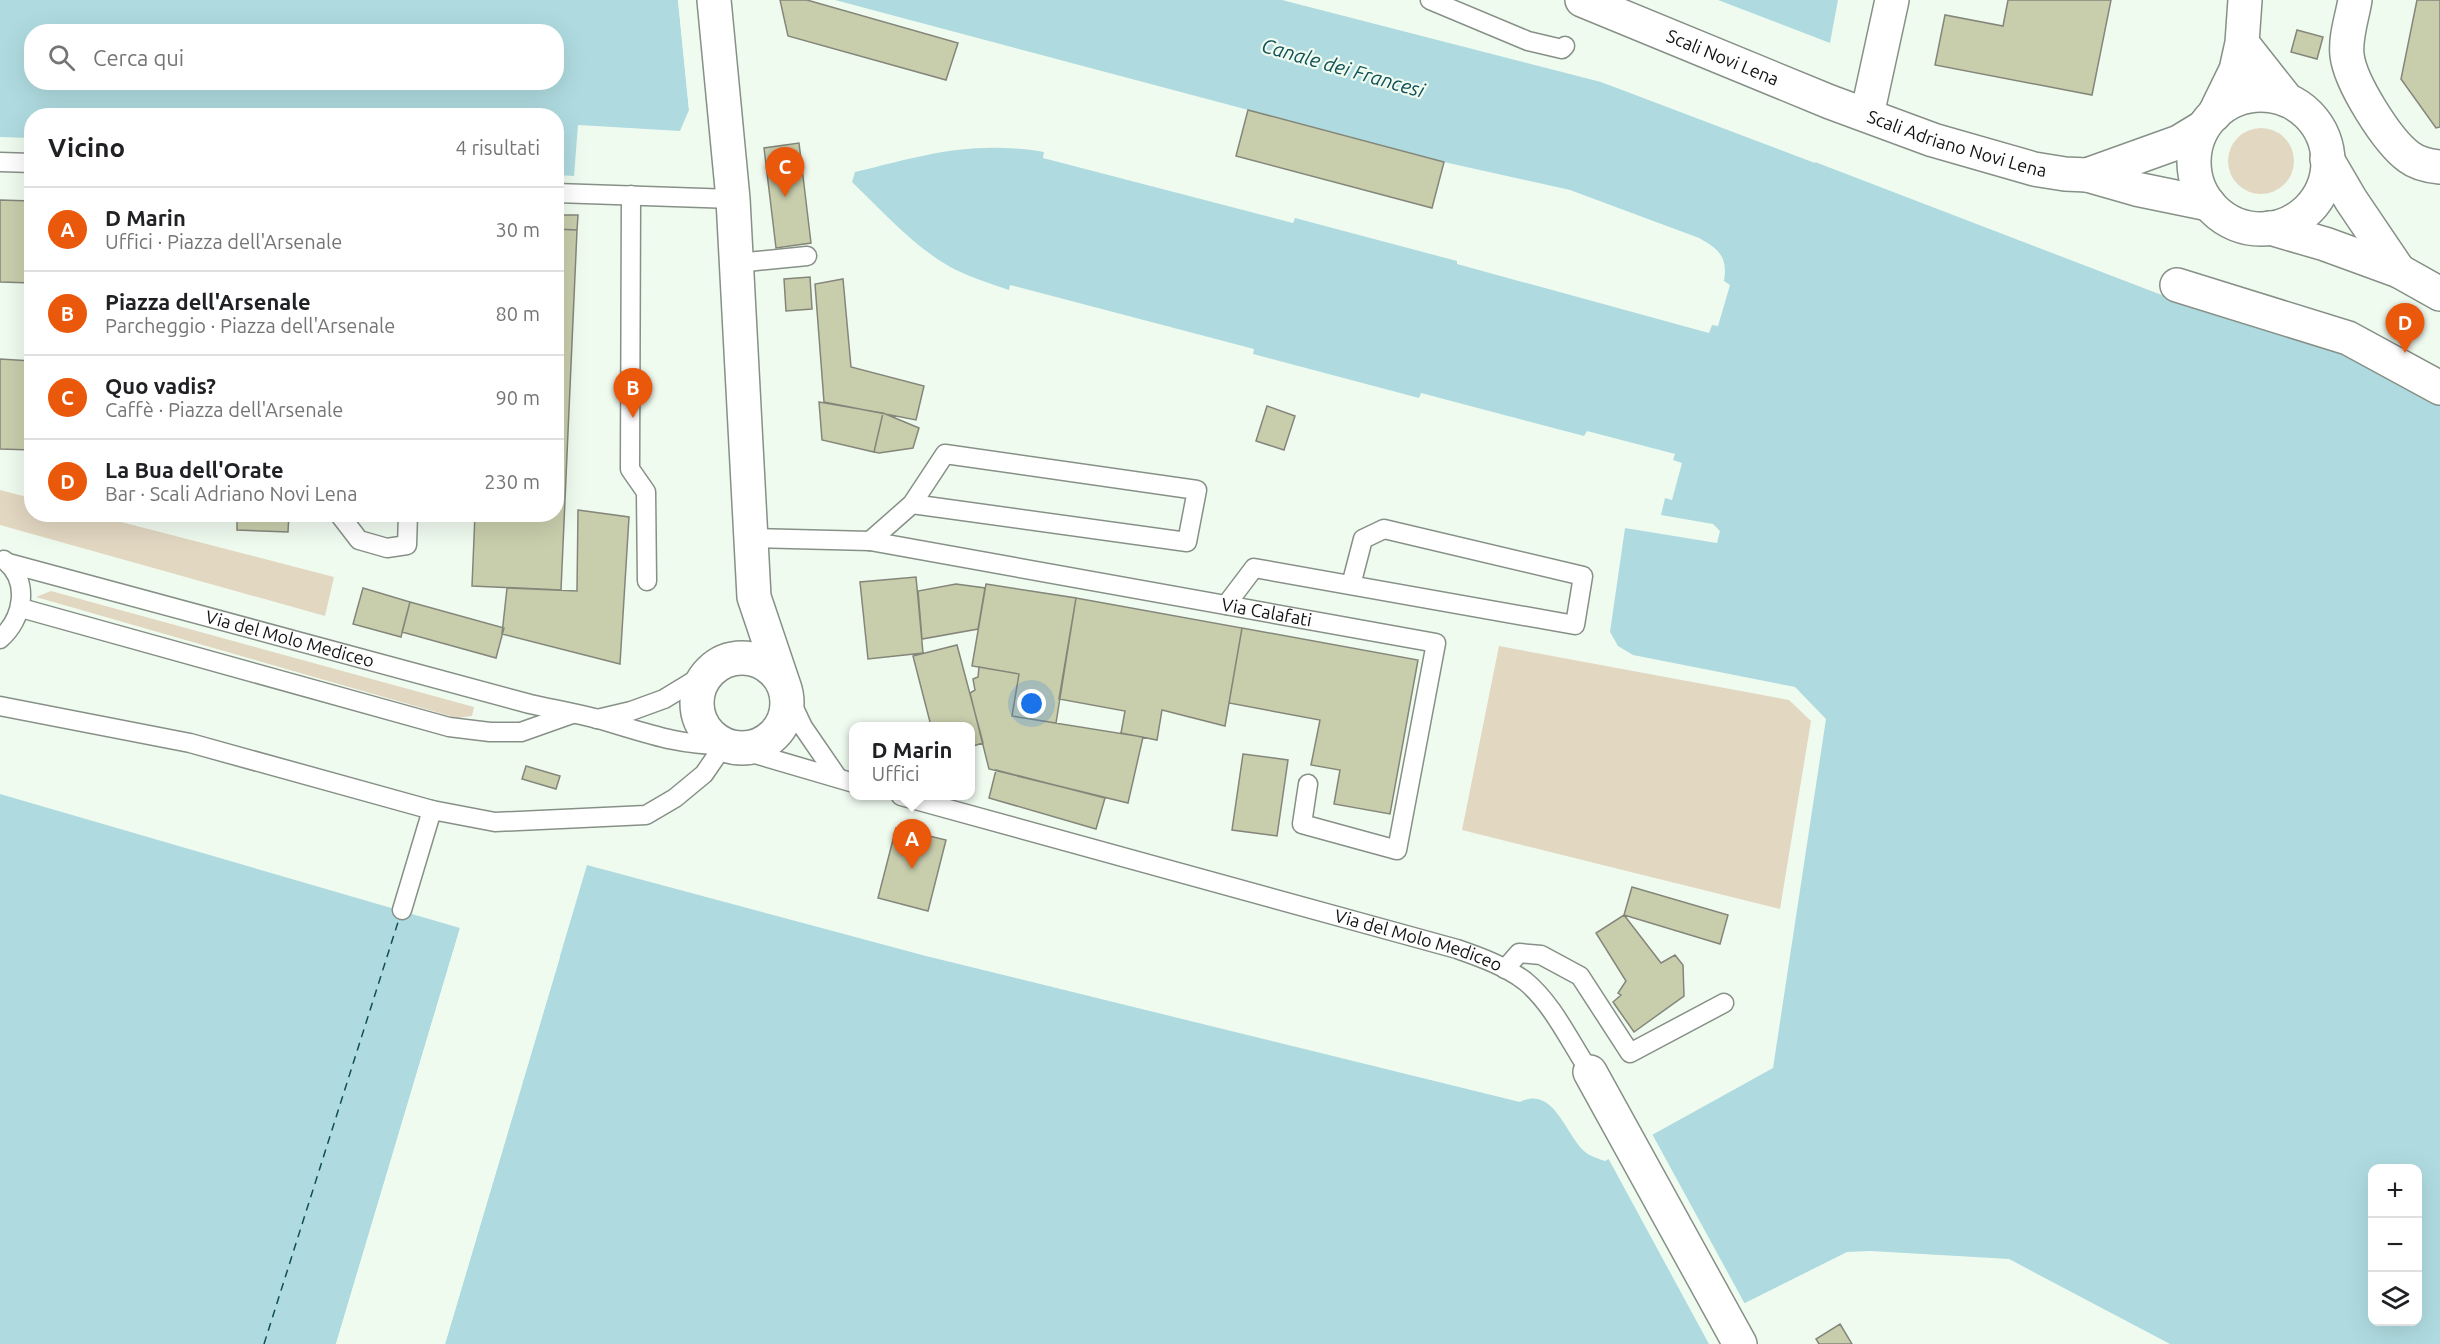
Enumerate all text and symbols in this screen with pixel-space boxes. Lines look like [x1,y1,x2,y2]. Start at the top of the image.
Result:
search box [24,24,564,90]
street label: Scali Novi Lena [1664,25,1782,89]
water label: Canale dei Francesi [1259,33,1428,102]
icon: search [45,41,78,74]
text: Cerca qui [93,45,184,70]
street label: Scali Adriano Novi Lena [1865,106,2048,180]
text: Vicino [48,133,125,162]
text: 4 risultati [456,136,540,159]
pin: C [766,148,804,197]
text: D Marin [105,205,186,230]
text: A [60,218,75,241]
text: 30 m [496,218,540,241]
text: Uffici · Piazza dell'Arsenale [105,230,342,253]
text: Piazza dell'Arsenale [105,289,311,314]
text: B [61,302,74,325]
text: 80 m [496,302,540,325]
pin: D [2386,304,2424,353]
text: Parcheggio · Piazza dell'Arsenale [105,314,395,337]
pin: B [614,368,652,418]
text: Quo vadis? [105,373,216,398]
text: C [61,386,74,409]
text: 90 m [496,386,540,409]
text: Caffè · Piazza dell'Arsenale [105,398,343,421]
text: La Bua dell'Orate [105,457,284,482]
text: D [60,470,75,493]
text: 230 m [484,470,540,493]
text: Bar · Scali Adriano Novi Lena [105,482,357,505]
street label: Via Calafati [1220,594,1314,629]
street label: Via del Molo Mediceo [204,606,377,671]
your location [1017,689,1046,718]
popup [849,722,975,800]
text: D Marin [872,737,952,762]
text: Uffici [872,762,920,785]
pin: A [892,820,932,869]
street label: Via del Molo Mediceo [1333,905,1506,975]
map controls [2368,1164,2422,1326]
button: + [2368,1164,2422,1218]
button: − [2368,1218,2422,1272]
button: layers [2368,1272,2422,1326]

